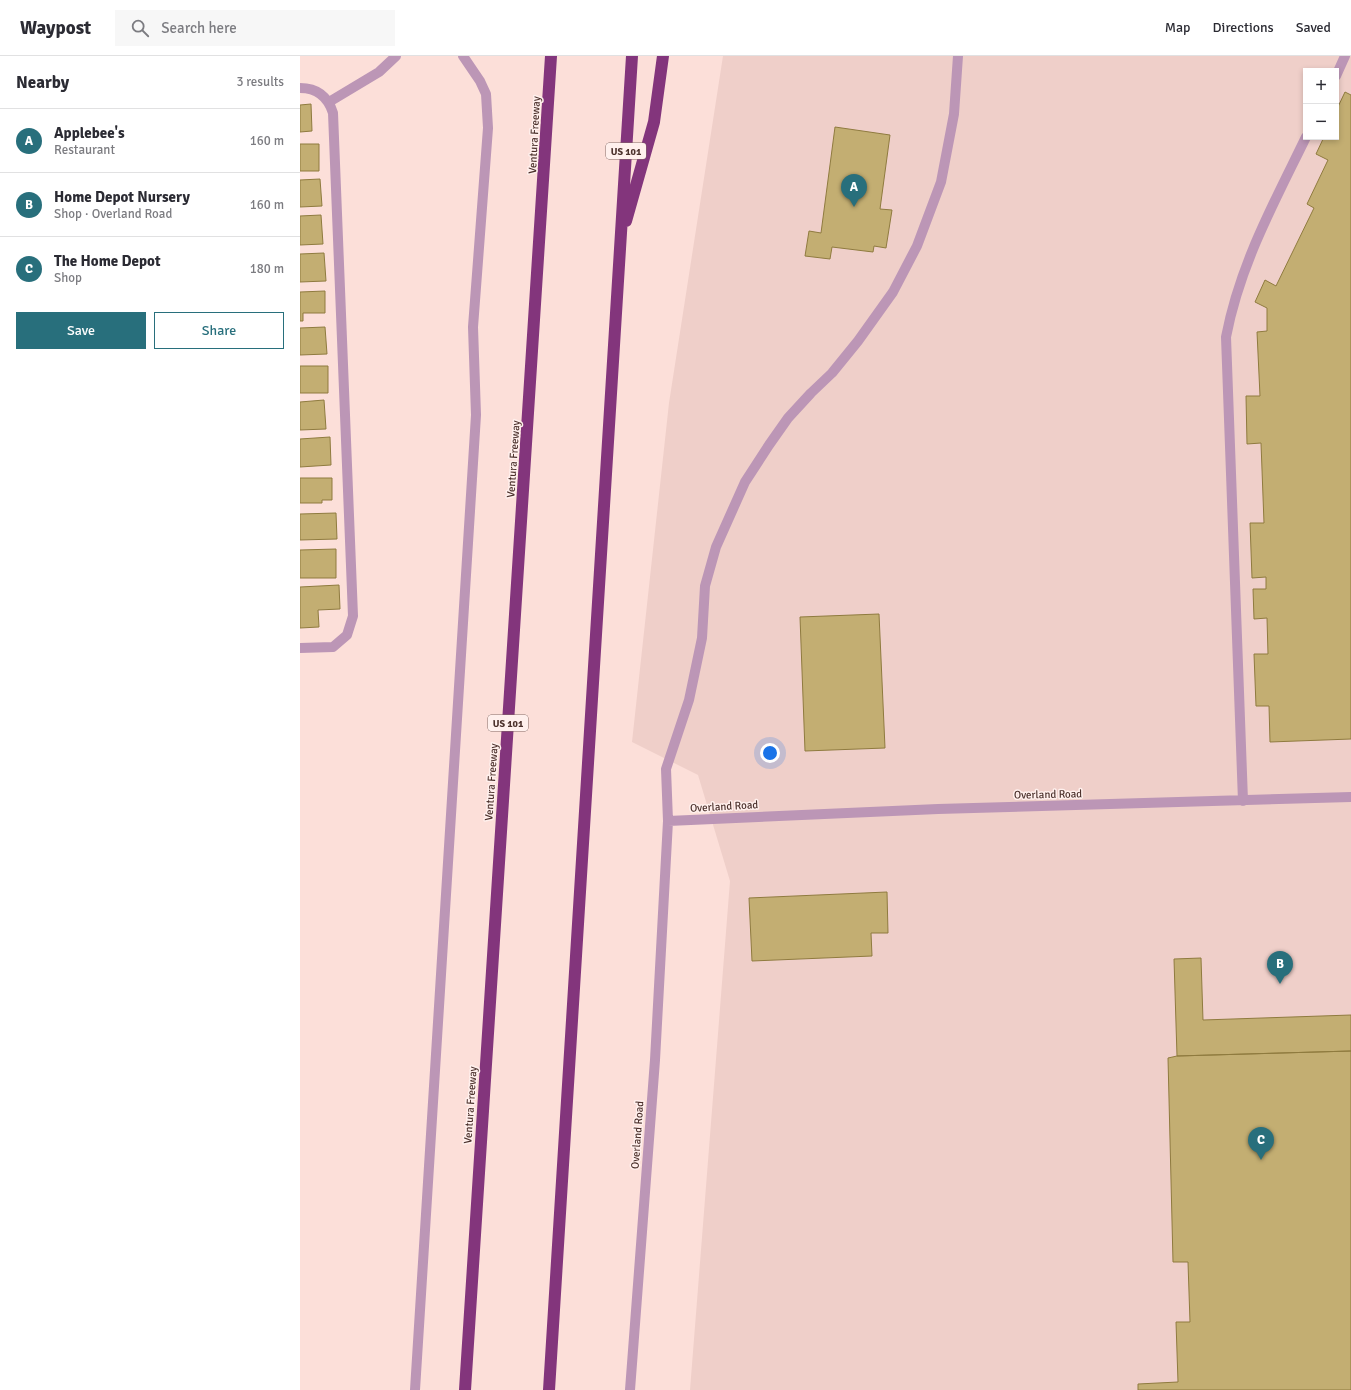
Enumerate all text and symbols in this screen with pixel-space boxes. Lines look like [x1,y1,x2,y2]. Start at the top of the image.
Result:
search box [115,10,395,46]
text: Waypost [20,16,91,40]
icon: search [129,17,151,39]
text: Search here [161,19,237,37]
text: Map [1165,19,1191,36]
text: Directions [1213,19,1274,36]
text: Saved [1296,19,1331,36]
map controls [1303,68,1339,140]
button: + [1303,68,1339,104]
text: Nearby [16,72,69,93]
text: 3 results [236,74,284,90]
street label: Ventura Freeway [526,95,543,174]
button: − [1303,104,1339,140]
text: Applebee's [54,124,125,142]
text: A [25,133,33,149]
text: 160 m [250,133,284,149]
text: Restaurant [54,142,115,158]
road number: US 101 [606,143,646,159]
pin: A [841,174,867,207]
text: Home Depot Nursery [54,188,190,206]
text: B [25,197,33,213]
text: 160 m [250,197,284,213]
text: Shop · Overland Road [54,206,172,222]
text: The Home Depot [54,252,161,270]
text: C [25,261,33,277]
text: 180 m [250,261,284,277]
text: Shop [54,270,82,286]
button: Save [16,312,146,349]
button: Share [154,312,284,349]
street label: Ventura Freeway [504,419,523,498]
road number: US 101 [488,715,528,731]
street label: Ventura Freeway [482,742,501,821]
your location [760,743,780,763]
street label: Overland Road [1014,787,1082,802]
street label: Overland Road [690,798,759,815]
pin: B [1267,951,1293,984]
street label: Ventura Freeway [461,1065,480,1144]
street label: Overland Road [629,1100,646,1170]
pin: C [1248,1127,1274,1160]

